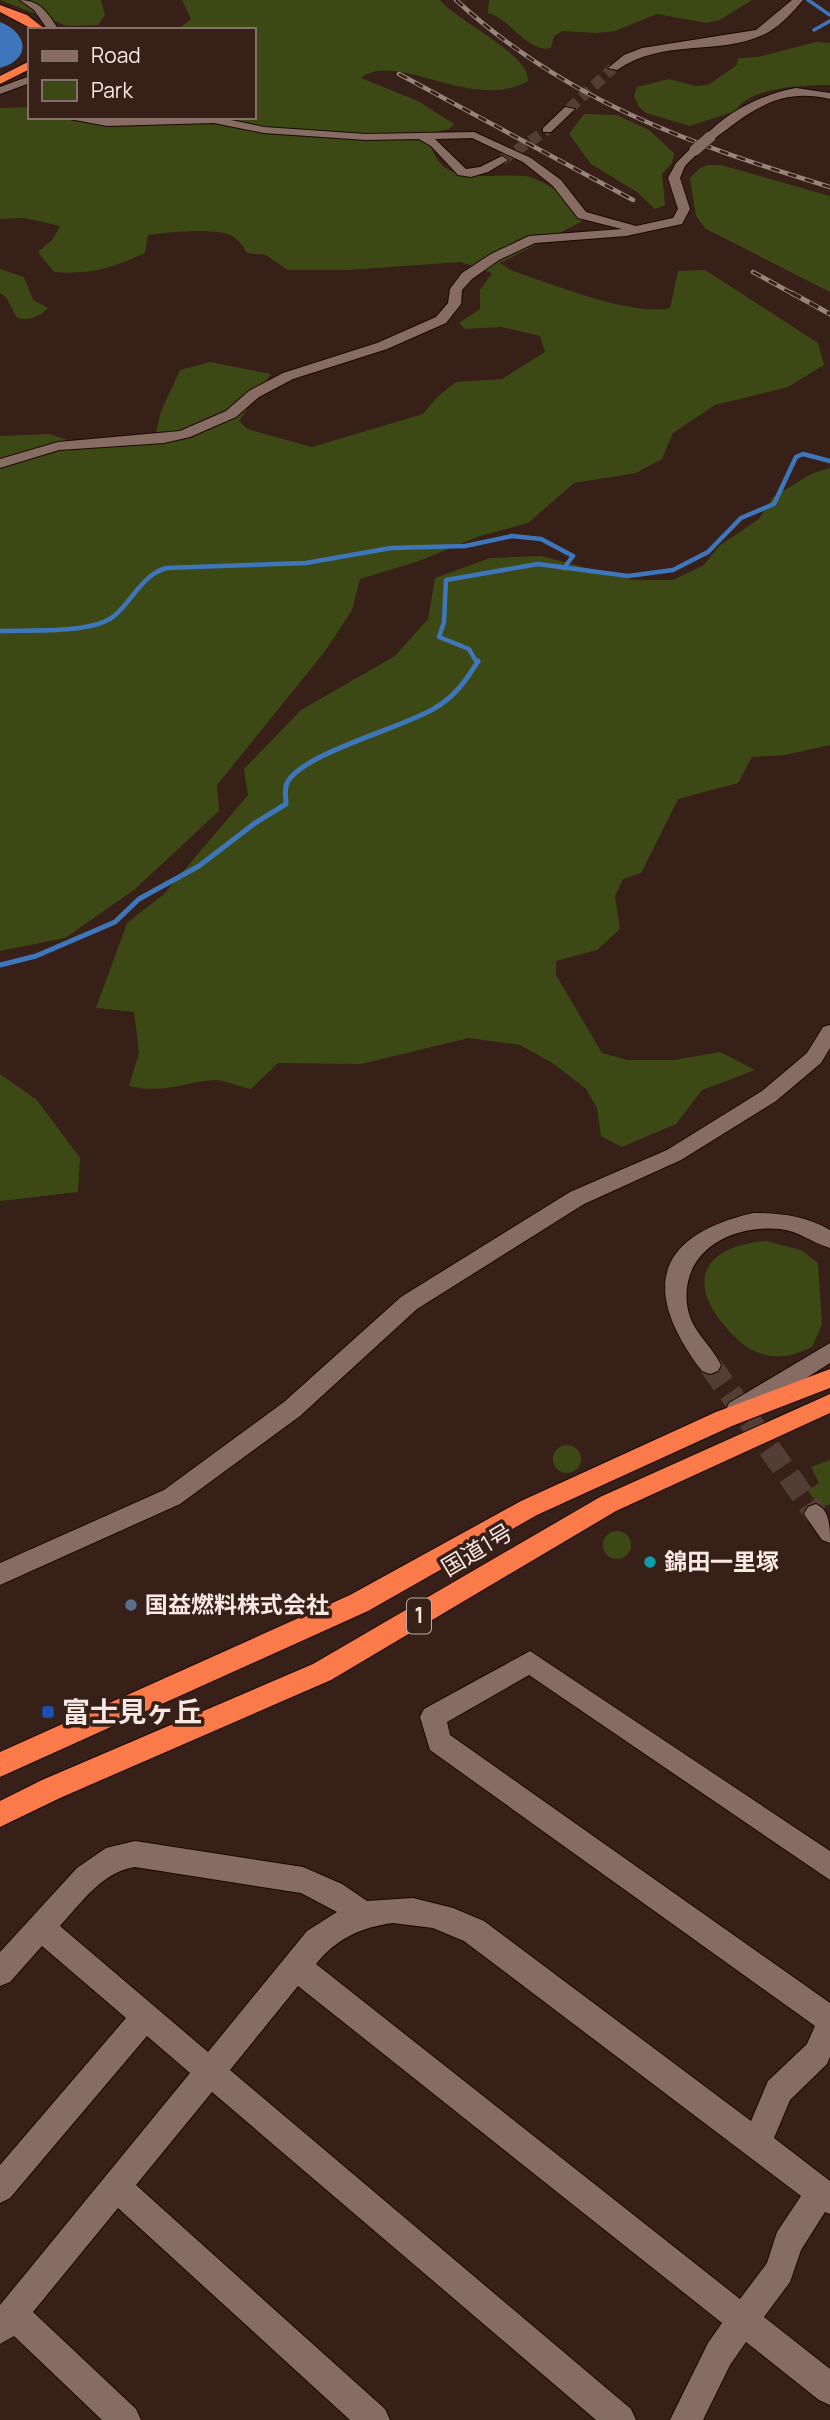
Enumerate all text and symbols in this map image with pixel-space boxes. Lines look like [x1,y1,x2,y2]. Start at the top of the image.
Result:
legend [28,28,256,119]
text: Road [91,41,141,69]
text: Park [91,76,133,104]
street label: 国道1号 [435,1515,518,1583]
place label: 錦田一里塚 [664,1545,779,1577]
marker: 錦田一里塚 [642,1554,658,1570]
place label: 国益燃料株式会社 [145,1588,329,1620]
marker: 国益燃料株式会社 [123,1597,139,1613]
road number: 1 [407,1598,431,1634]
place label: 富士見ヶ丘 [62,1692,202,1730]
marker: 富士見ヶ丘 [40,1704,56,1720]

